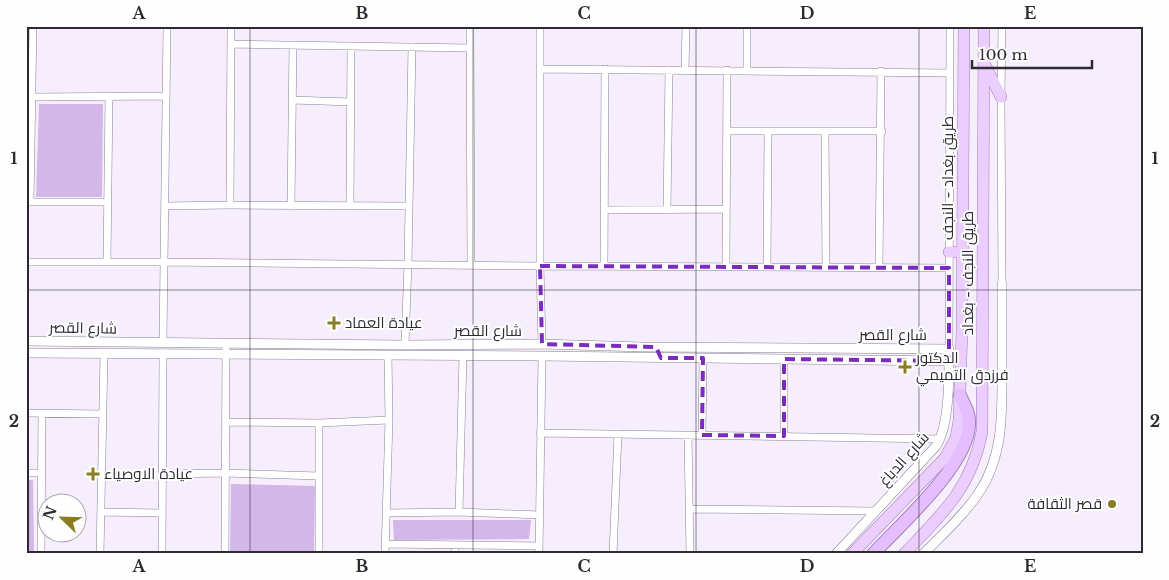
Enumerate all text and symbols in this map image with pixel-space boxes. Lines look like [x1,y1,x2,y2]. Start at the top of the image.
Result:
text: A [132,3,147,23]
text: B [356,3,369,23]
text: C [577,3,591,23]
text: D [800,3,814,23]
text: E [1024,3,1036,23]
scale bar [972,38,1092,70]
text: 100 m [979,45,1028,64]
street label: طريق بغداد - النجف [938,116,958,240]
text: 1 [11,148,18,168]
text: 1 [1152,148,1159,168]
street label: طريق النجف - بغداد [958,211,978,335]
place label: عيادة العماد [345,313,423,332]
marker: عيادة العماد [327,316,341,330]
street label: شارع القصر [48,317,117,340]
street label: شارع القصر [453,321,522,342]
street label: شارع القصر [858,325,927,346]
place label: الدكتور فرزدق التميمي [915,348,1009,387]
marker: الدكتور فرزدق التميمي [898,360,912,374]
text: 2 [9,411,19,431]
text: 2 [1150,411,1160,431]
street label: شارع الدباغ [874,428,934,491]
place label: عيادة الاوصياء [104,464,193,483]
marker: عيادة الاوصياء [86,467,100,481]
north arrow [38,492,88,542]
place label: قصر الثقافة [1027,494,1102,513]
marker: قصر الثقافة [1106,498,1118,510]
text: N [39,503,61,522]
text: A [132,556,147,576]
text: B [356,556,369,576]
text: C [577,556,591,576]
text: D [800,556,814,576]
text: E [1024,556,1036,576]

